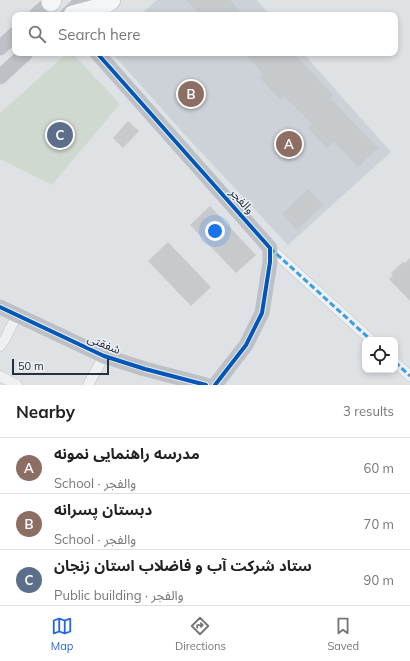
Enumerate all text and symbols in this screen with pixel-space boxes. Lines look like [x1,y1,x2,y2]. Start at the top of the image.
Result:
search box [12,12,398,56]
icon: search [26,23,48,45]
text: Search here [58,25,140,44]
pin: B [178,79,204,109]
pin: C [47,120,73,150]
pin: A [276,129,302,159]
street label: والفجر [226,184,258,217]
your location [205,221,225,241]
street label: شفقتی [85,330,123,357]
map controls [362,337,398,373]
button: locate [362,337,398,373]
scale bar [12,357,109,376]
text: 50 m [18,359,44,373]
text: Nearby [16,401,75,422]
text: 3 results [343,403,394,419]
text: مدرسه راهنمایی نمونه [54,444,200,463]
text: A [24,460,34,476]
text: 60 m [364,460,394,476]
text: School · والفجر [54,475,136,491]
text: دبستان پسرانه [54,500,152,519]
text: B [25,516,33,532]
text: 70 m [364,516,394,532]
text: School · والفجر [54,531,136,547]
text: ستاد شرکت آب و فاضلاب استان زنجان [54,556,312,575]
text: C [25,572,33,588]
text: 90 m [364,572,394,588]
text: Public building · والفجر [54,587,183,603]
tab: Map [51,615,73,653]
tab: Directions [175,615,226,653]
tab: Saved [327,615,359,653]

